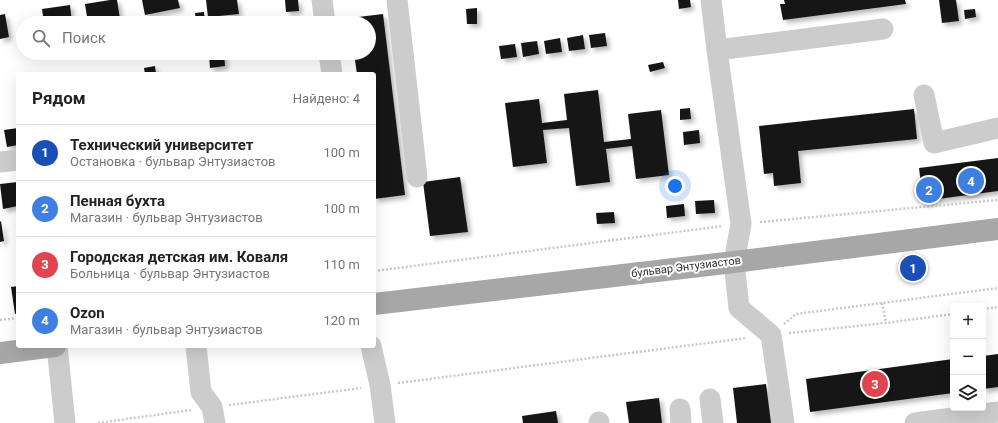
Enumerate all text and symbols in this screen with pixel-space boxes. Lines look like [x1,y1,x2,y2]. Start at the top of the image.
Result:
search box [16,16,376,60]
icon: search [30,27,52,49]
text: Поиск [62,29,106,47]
text: Рядом [32,88,86,108]
text: Найдено: 4 [293,91,360,106]
text: Технический университет [70,136,253,154]
text: 1 [41,145,49,160]
text: 100 m [323,145,360,160]
text: Остановка · бульвар Энтузиастов [70,154,276,169]
pin: 4 [958,166,984,196]
pin: 2 [916,175,942,205]
your location [665,176,685,196]
text: Пенная бухта [70,192,165,210]
text: 2 [41,201,49,216]
text: 100 m [323,201,360,216]
text: Магазин · бульвар Энтузиастов [70,210,263,225]
text: Городская детская им. Коваля [70,248,288,266]
pin: 1 [900,253,926,283]
street label: бульвар Энтузиастов [631,254,741,280]
text: 3 [41,257,49,272]
text: 110 m [323,257,360,272]
text: Больница · бульвар Энтузиастов [70,266,270,281]
map controls [950,303,986,411]
button: + [950,303,986,339]
text: Ozon [70,304,105,322]
text: 4 [41,313,49,328]
text: 120 m [323,313,360,328]
text: Магазин · бульвар Энтузиастов [70,322,263,337]
button: − [950,339,986,375]
pin: 3 [862,369,888,399]
button: layers [950,375,986,411]

